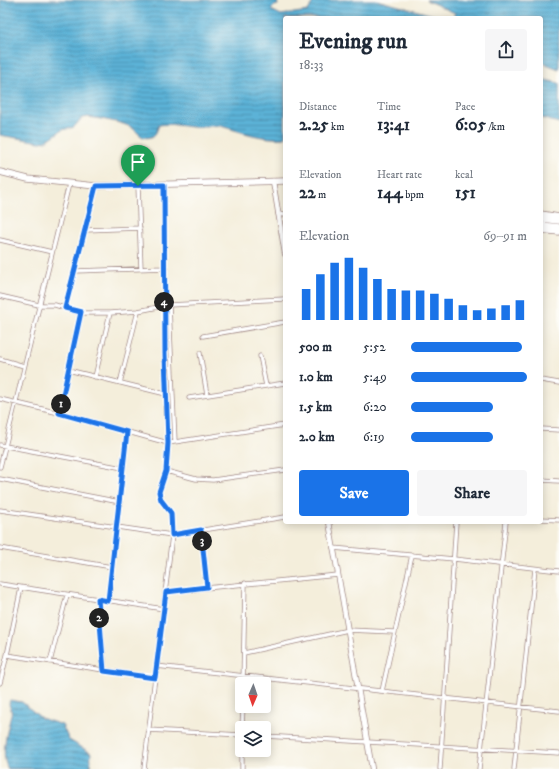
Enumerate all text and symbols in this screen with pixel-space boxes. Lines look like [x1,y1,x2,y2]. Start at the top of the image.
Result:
text: Evening run [299,28,407,55]
button: share [485,29,527,71]
text: 18:33 [299,57,323,73]
text: Distance [299,100,337,114]
text: Time [377,100,401,114]
text: Pace [455,100,475,114]
text: 2.25 [299,114,328,136]
text: 13:41 [377,114,410,136]
text: 6:05 [455,114,486,136]
text: km [328,120,344,134]
text: /km [486,120,505,134]
pin [121,145,155,186]
icon: arrive [127,151,149,173]
text: Elevation [299,168,342,182]
text: Heart rate [377,168,422,182]
text: kcal [455,168,473,182]
text: 22 [299,182,316,204]
text: 144 [377,182,403,204]
text: 151 [455,182,476,204]
text: m [316,188,326,202]
text: bpm [403,188,424,202]
text: Elevation [299,228,349,244]
text: 69–91 m [483,228,527,244]
pin: 4 [154,292,174,312]
text: 4 [161,295,167,309]
text: 500 m [299,339,332,355]
text: 5:52 [363,339,386,355]
text: 1.0 km [299,369,333,385]
text: 5:49 [363,369,387,385]
pin: 1 [51,394,71,414]
text: 1 [59,397,63,411]
text: 1.5 km [299,399,332,415]
text: 6:20 [363,399,387,415]
text: 2.0 km [299,429,335,445]
text: 6:19 [363,429,384,445]
button: Save [299,470,409,516]
button: Share [417,470,527,516]
pin: 3 [192,531,212,551]
text: 3 [200,534,204,548]
pin: 2 [89,608,109,628]
text: 2 [96,611,102,625]
north arrow [235,677,271,713]
map controls [235,677,271,757]
button: layers [235,721,271,757]

